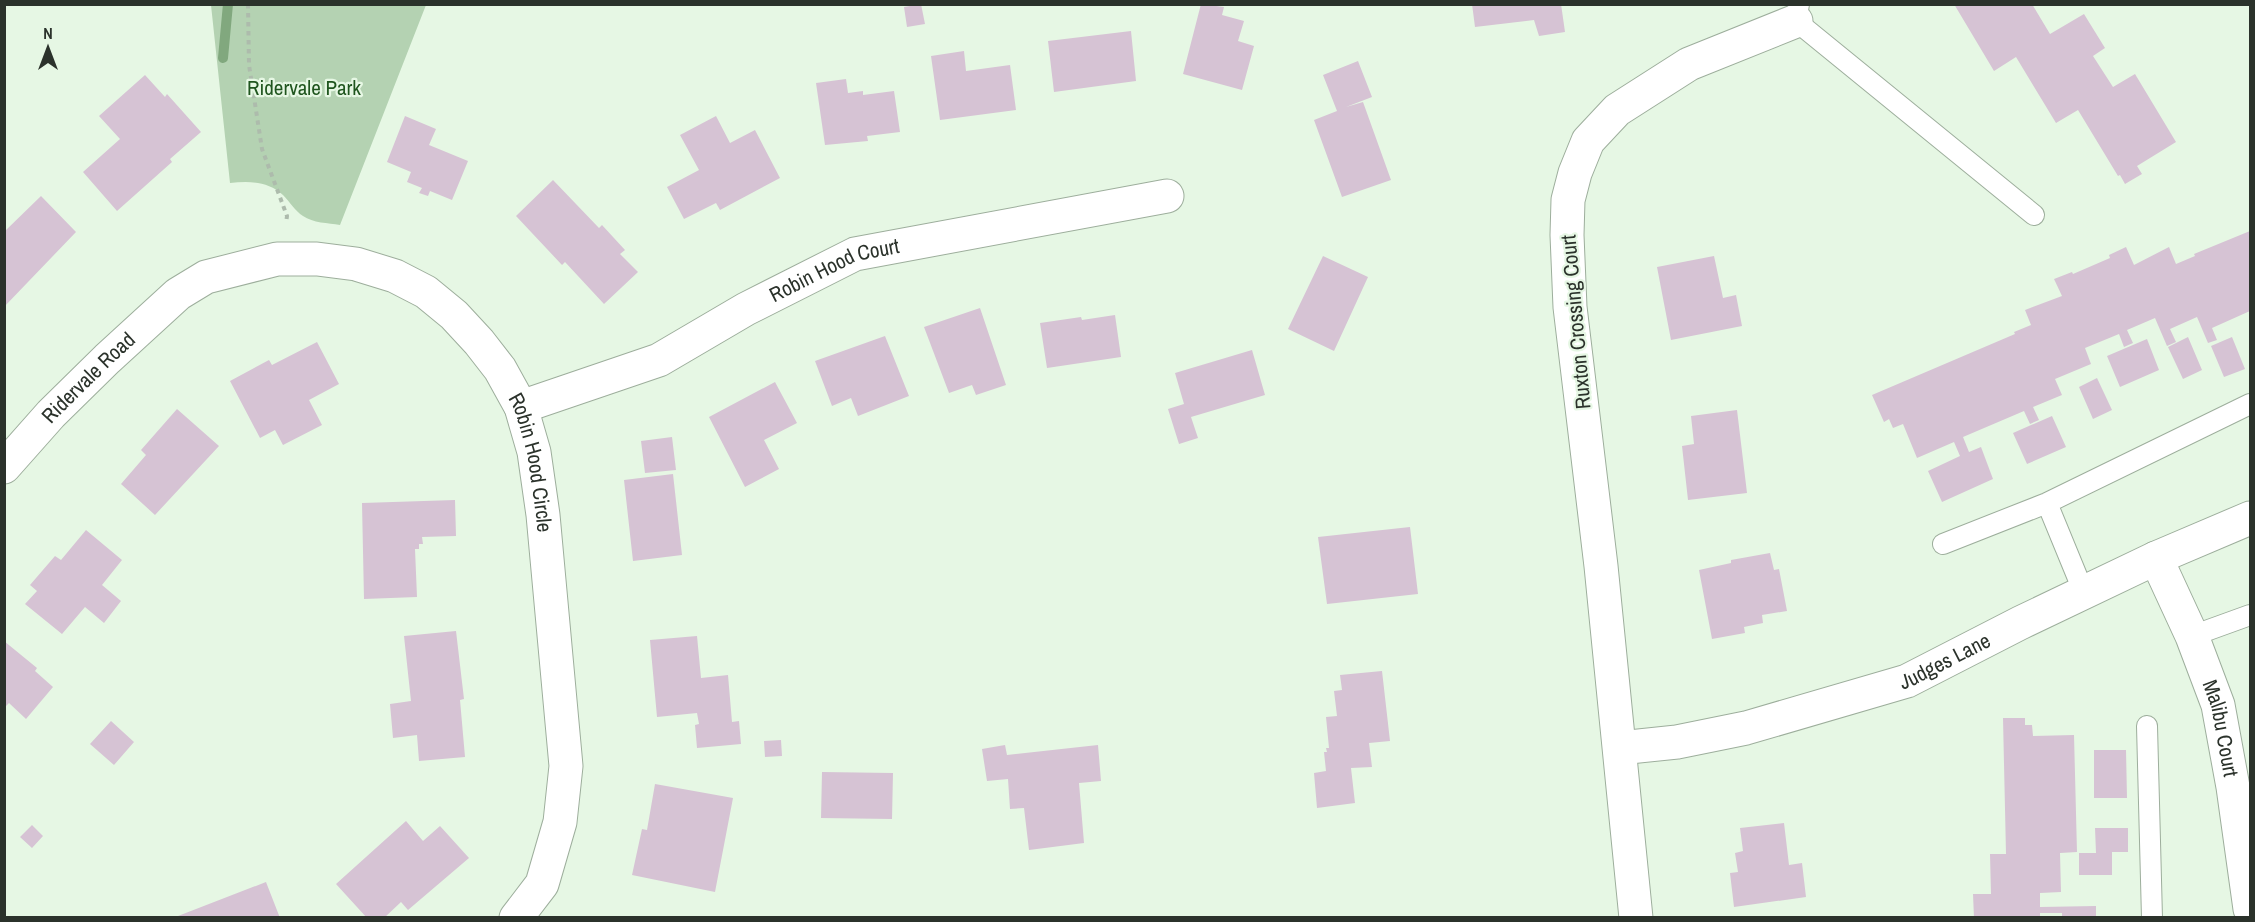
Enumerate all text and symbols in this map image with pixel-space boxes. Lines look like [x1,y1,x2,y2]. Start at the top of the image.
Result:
north arrow [18,18,78,78]
text: N [43,22,53,44]
park label: Ridervale Park [247,73,361,102]
street label: Robin Hood Court [764,231,902,309]
street label: Ruxton Crossing Court [1553,233,1598,411]
street label: Ridervale Road [35,325,141,429]
street label: Robin Hood Circle [502,387,560,533]
street label: Judges Lane [1896,626,1995,696]
street label: Malibu Court [2196,675,2246,779]

